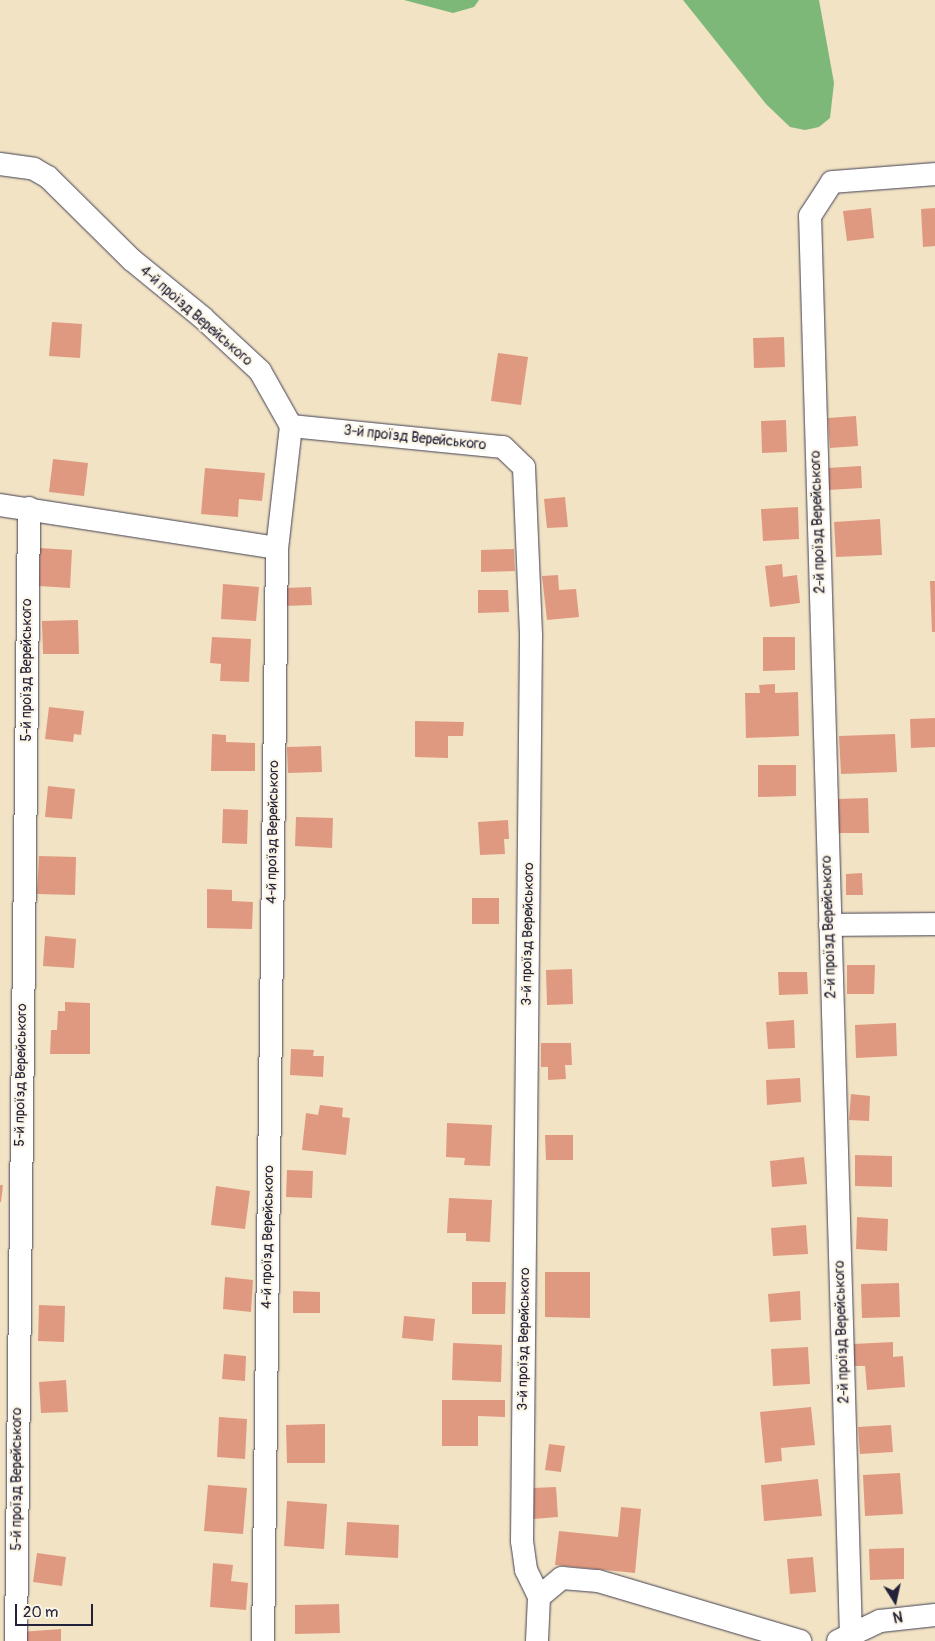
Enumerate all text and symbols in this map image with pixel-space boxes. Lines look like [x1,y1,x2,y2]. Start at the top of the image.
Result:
street label: 4-й проїзд Верейського [136,263,256,369]
street label: 3-й проїзд Верейського [343,422,487,454]
street label: 2-й проїзд Верейського [807,450,829,594]
street label: 5-й проїзд Верейського [19,598,35,742]
street label: 4-й проїзд Верейського [263,760,283,904]
street label: 2-й проїзд Верейського [818,855,840,999]
street label: 3-й проїзд Верейського [518,862,538,1006]
street label: 5-й проїзд Верейського [11,1003,31,1147]
street label: 4-й проїзд Верейського [258,1165,278,1309]
street label: 2-й проїзд Верейського [831,1260,853,1404]
street label: 3-й проїзд Верейського [514,1267,534,1411]
street label: 5-й проїзд Верейського [9,1407,25,1551]
north arrow [870,1576,920,1626]
scale bar [18,1594,95,1626]
text: 20 m [23,1603,58,1622]
text: N [892,1607,904,1625]

